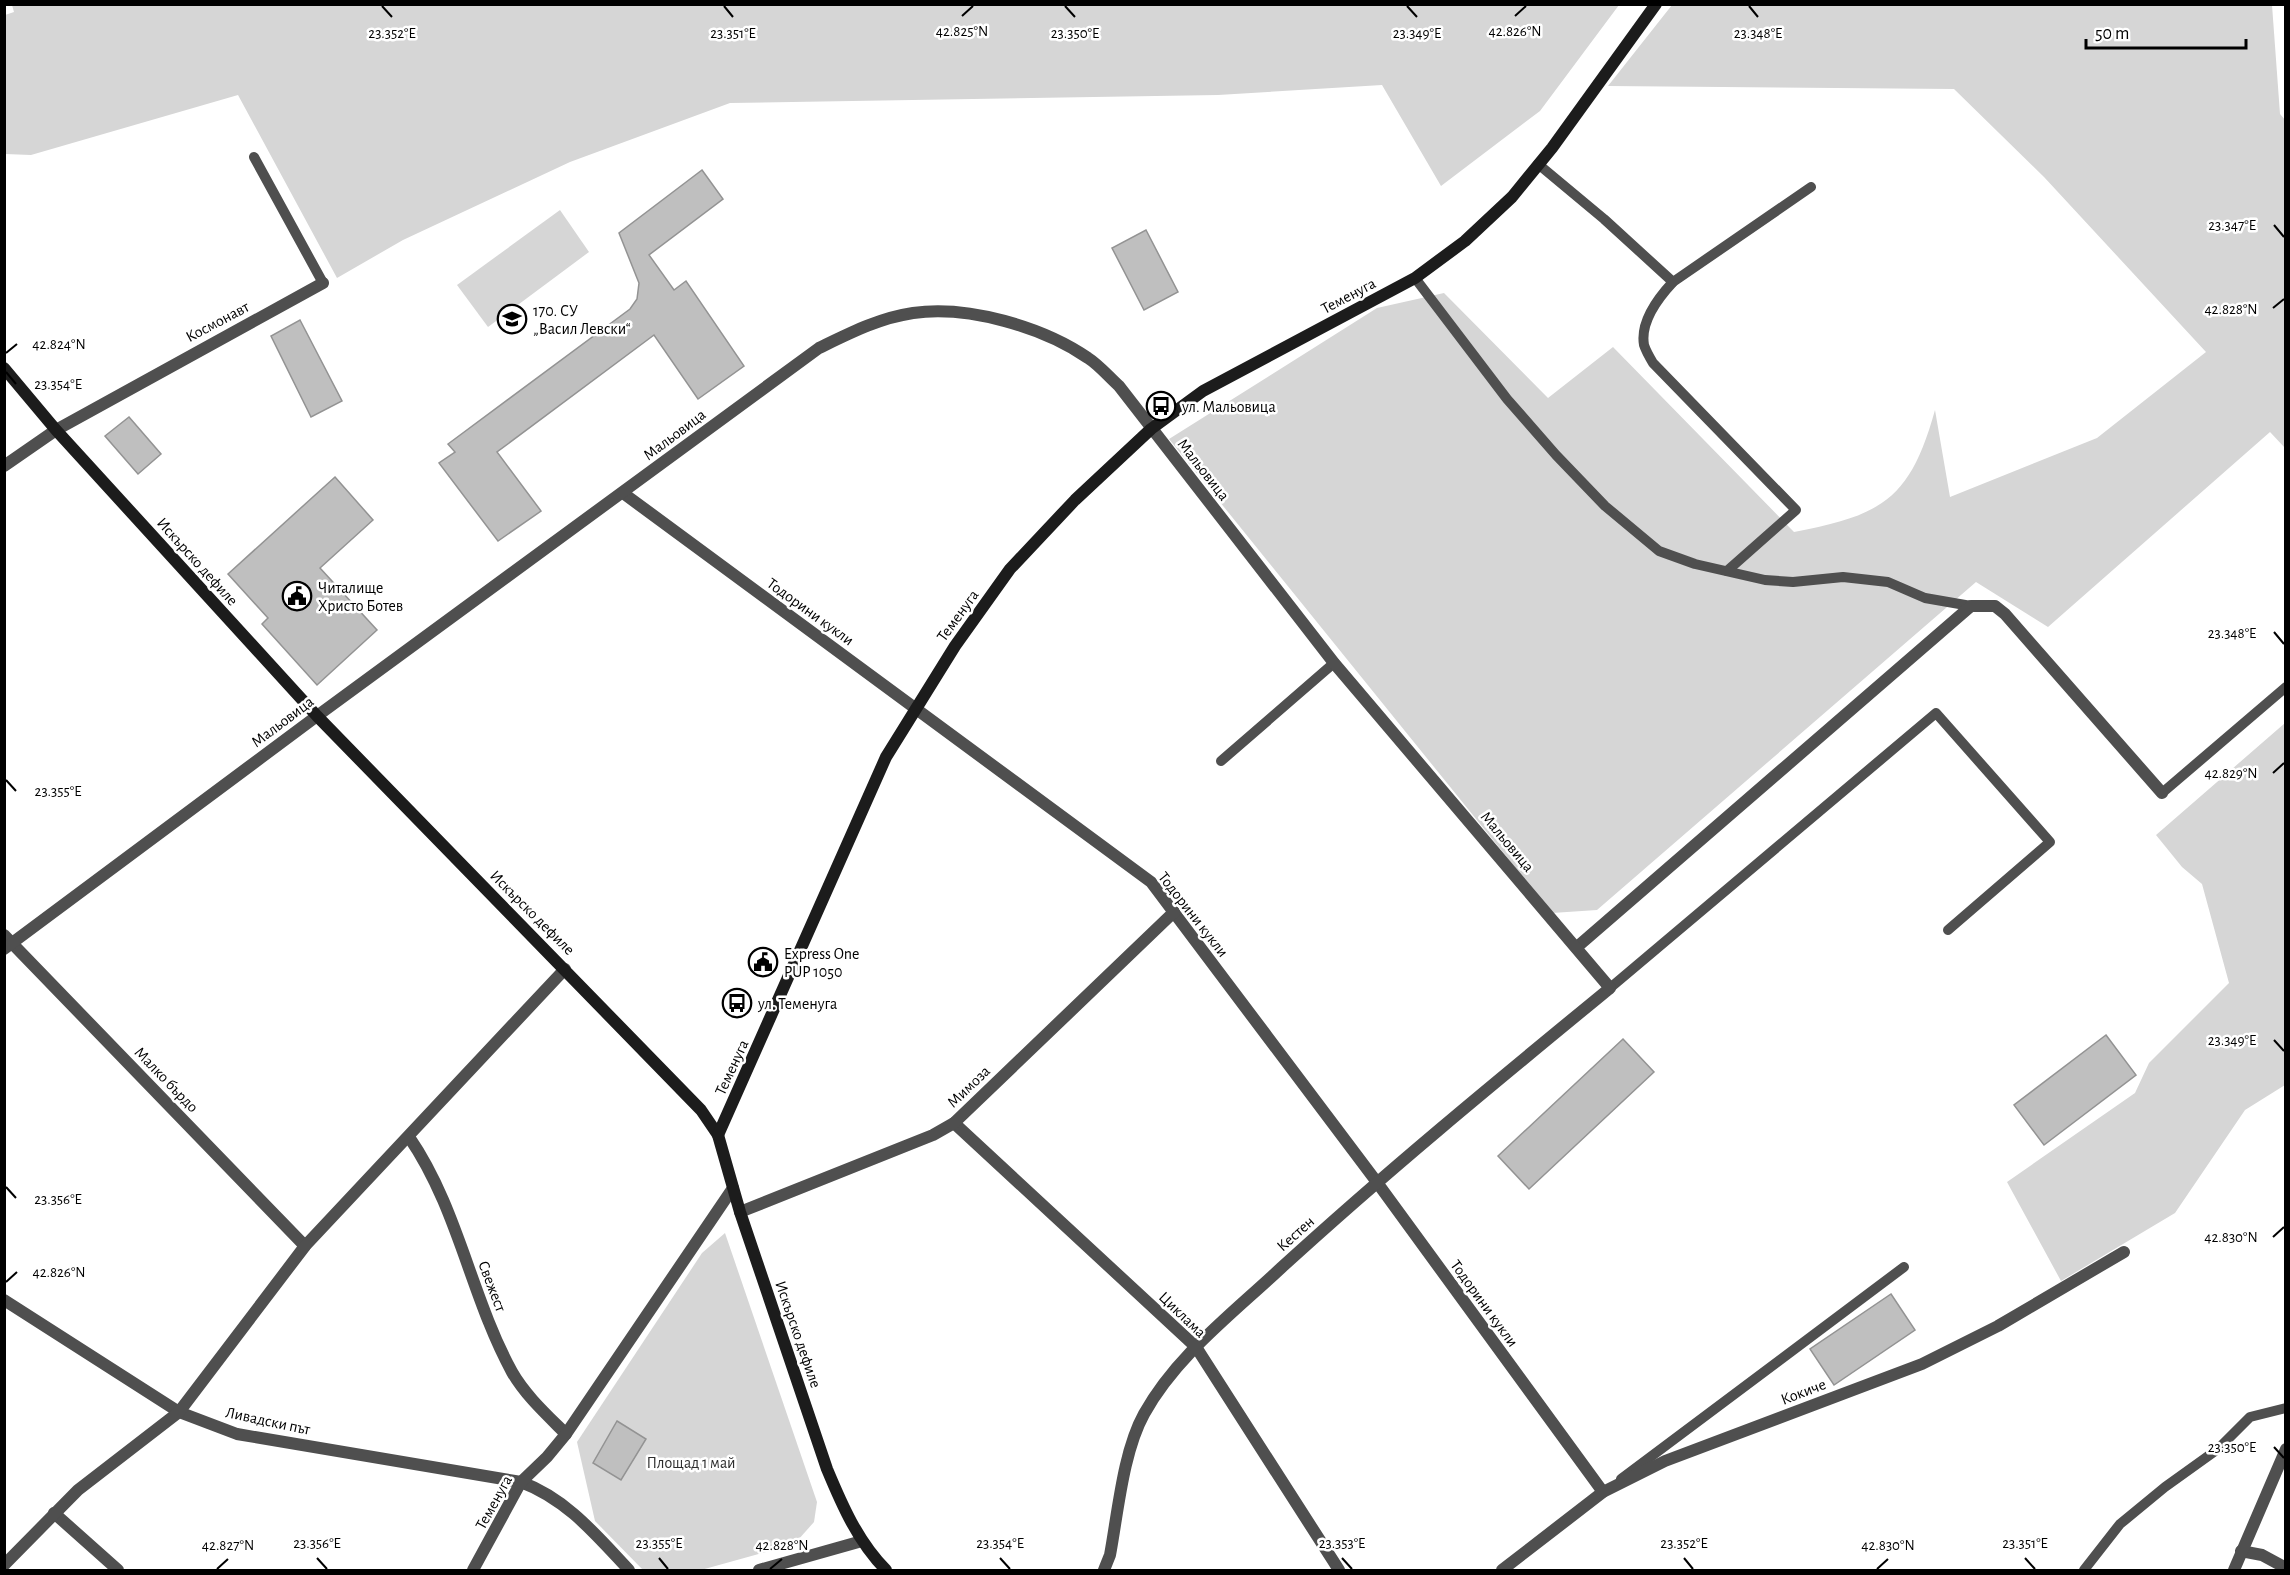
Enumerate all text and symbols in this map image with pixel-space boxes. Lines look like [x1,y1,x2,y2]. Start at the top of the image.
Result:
scale bar [2086,12,2246,50]
text: 42.825°N [936,24,988,39]
text: 42.826°N [1488,24,1542,39]
text: 50 m [2095,25,2129,43]
text: 23.352°E [368,26,416,41]
text: 23.351°E [710,26,756,41]
text: 23.350°E [1051,26,1099,41]
text: 23.349°E [1393,26,1441,41]
text: 23.348°E [1734,26,1782,41]
text: 23.347°E [2208,218,2256,233]
street label: Теменуга [1319,275,1379,318]
street label: Космонавт [183,298,252,345]
text: 42.828°N [2204,302,2258,317]
school or university icon: 170. СУ „Васил Левски“ [496,303,528,335]
place label: 170. СУ „Васил Левски“ [533,303,631,337]
text: 42.824°N [32,337,86,352]
text: 23.354°E [34,377,82,392]
bus stop icon: ул. Мальовица [1145,390,1177,422]
place label: ул. Мальовица [1181,399,1276,416]
street label: Мальовица [640,406,709,463]
street label: Мальовица [1174,436,1232,504]
street label: Искърско дефиле [154,515,241,609]
street label: Тодорини кукли [763,575,857,649]
public building icon: Читалище Христо Ботев [281,580,313,612]
place label: Читалище Христо Ботев [318,580,403,614]
street label: Теменуга [934,587,982,645]
text: 23.348°E [2208,626,2256,641]
street label: Мальовица [248,693,317,750]
text: 42.829°N [2204,766,2258,781]
text: 23.355°E [35,784,81,799]
street label: Мальовица [1477,808,1537,875]
street label: Искърско дефиле [487,867,578,958]
street label: Тодорини кукли [1154,869,1231,961]
public building icon: Express One PUP 1050 [747,946,779,978]
place label: Express One PUP 1050 [784,946,859,980]
bus stop icon: ул. Теменуга [721,987,753,1019]
place label: ул. Теменуга [757,996,837,1013]
text: 23.349°E [2208,1033,2256,1048]
street label: Теменуга [712,1037,753,1098]
street label: Малко бърдо [131,1044,201,1116]
street label: Мимоза [944,1063,993,1111]
text: 23.356°E [34,1192,82,1207]
street label: Кестен [1274,1213,1317,1254]
text: 42.830°N [2204,1230,2258,1245]
street label: Тодорини кукли [1447,1257,1521,1351]
street label: Свежест [475,1259,509,1314]
text: 42.826°N [32,1265,86,1280]
street label: Искърско дефиле [772,1279,824,1390]
street label: Циклама [1156,1289,1209,1341]
street label: Кокиче [1779,1376,1828,1408]
street label: Ливадски път [224,1404,312,1438]
text: 23.350°E [2208,1440,2256,1455]
park label: Площад 1 май [646,1455,736,1471]
street label: Теменуга [473,1473,516,1533]
text: 23.356°E [293,1536,341,1551]
text: 23.355°E [636,1536,682,1551]
text: 23.354°E [976,1536,1024,1551]
text: 23.353°E [1319,1536,1365,1551]
text: 23.352°E [1660,1536,1708,1551]
text: 23.351°E [2002,1536,2048,1551]
text: 42.827°N [202,1538,254,1553]
text: 42.828°N [755,1538,809,1553]
text: 42.830°N [1861,1538,1915,1553]

